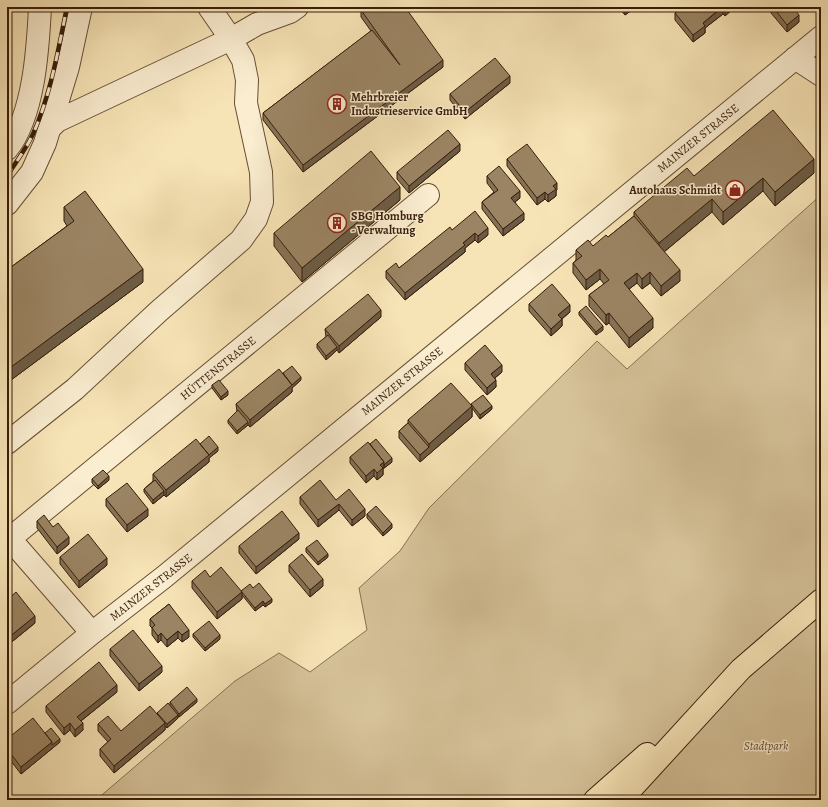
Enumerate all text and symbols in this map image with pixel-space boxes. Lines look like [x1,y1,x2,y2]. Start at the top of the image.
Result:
place label: Mehrbreier Industrieservice GmbH [351,89,468,119]
building icon: Mehrbreier Industrieservice GmbH [326,93,348,115]
street label: MAINZER STRASSE [654,100,742,176]
shop icon: Autohaus Schmidt [724,179,746,201]
place label: Autohaus Schmidt [628,182,721,198]
place label: SBG Homburg - Verwaltung [351,208,425,238]
building icon: SBG Homburg - Verwaltung [326,212,348,234]
street label: HÜTTENSTRASSE [177,332,259,404]
street label: MAINZER STRASSE [358,343,446,419]
street label: MAINZER STRASSE [106,550,196,624]
park label: Stadtpark [744,738,789,754]

